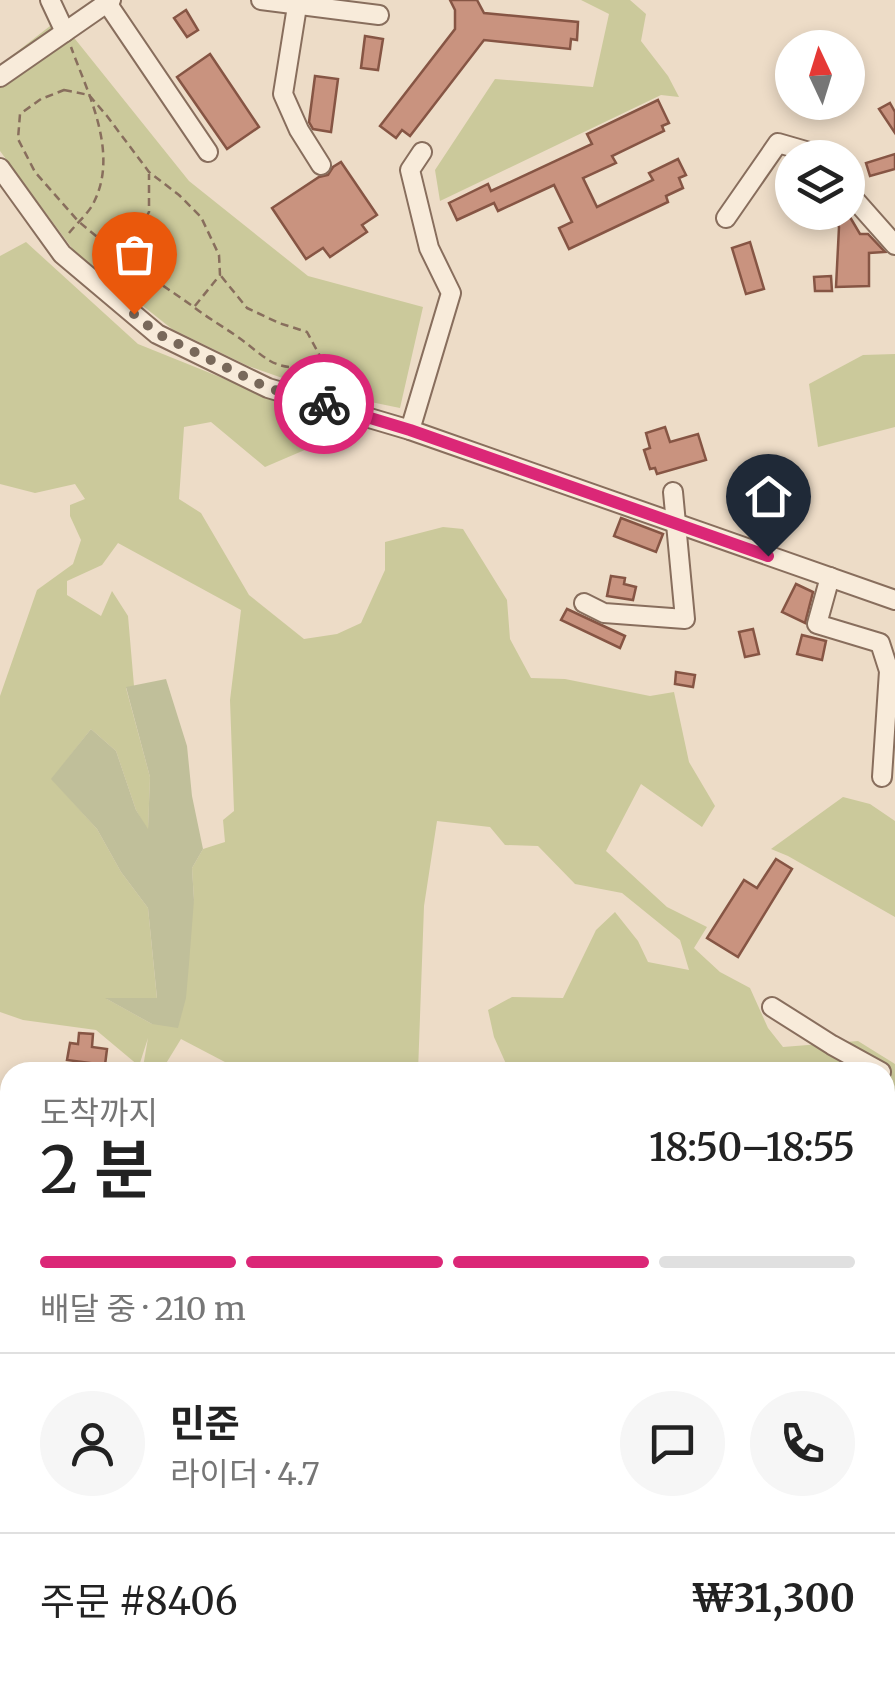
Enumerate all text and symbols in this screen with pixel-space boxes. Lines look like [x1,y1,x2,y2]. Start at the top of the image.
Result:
north arrow [775,30,865,120]
map controls [775,30,865,230]
button: layers [775,140,865,230]
pin [92,212,177,315]
icon: bag [107,227,162,282]
courier [274,354,374,454]
icon: bike [297,377,352,432]
pin [726,454,811,557]
icon: home [741,469,796,524]
text: 도착까지 [40,1093,158,1133]
text: 18:50–18:55 [649,1124,855,1171]
text: 2 분 [40,1129,154,1211]
text: 배달 중 · 210 m [40,1289,246,1329]
button: person [40,1391,145,1496]
button: chat [620,1391,725,1496]
button: phone [750,1391,855,1496]
text: 민준 [170,1400,240,1447]
text: 라이더 · 4.7 [170,1454,320,1494]
text: ₩31,300 [692,1575,855,1622]
text: 주문 #8406 [40,1578,238,1625]

